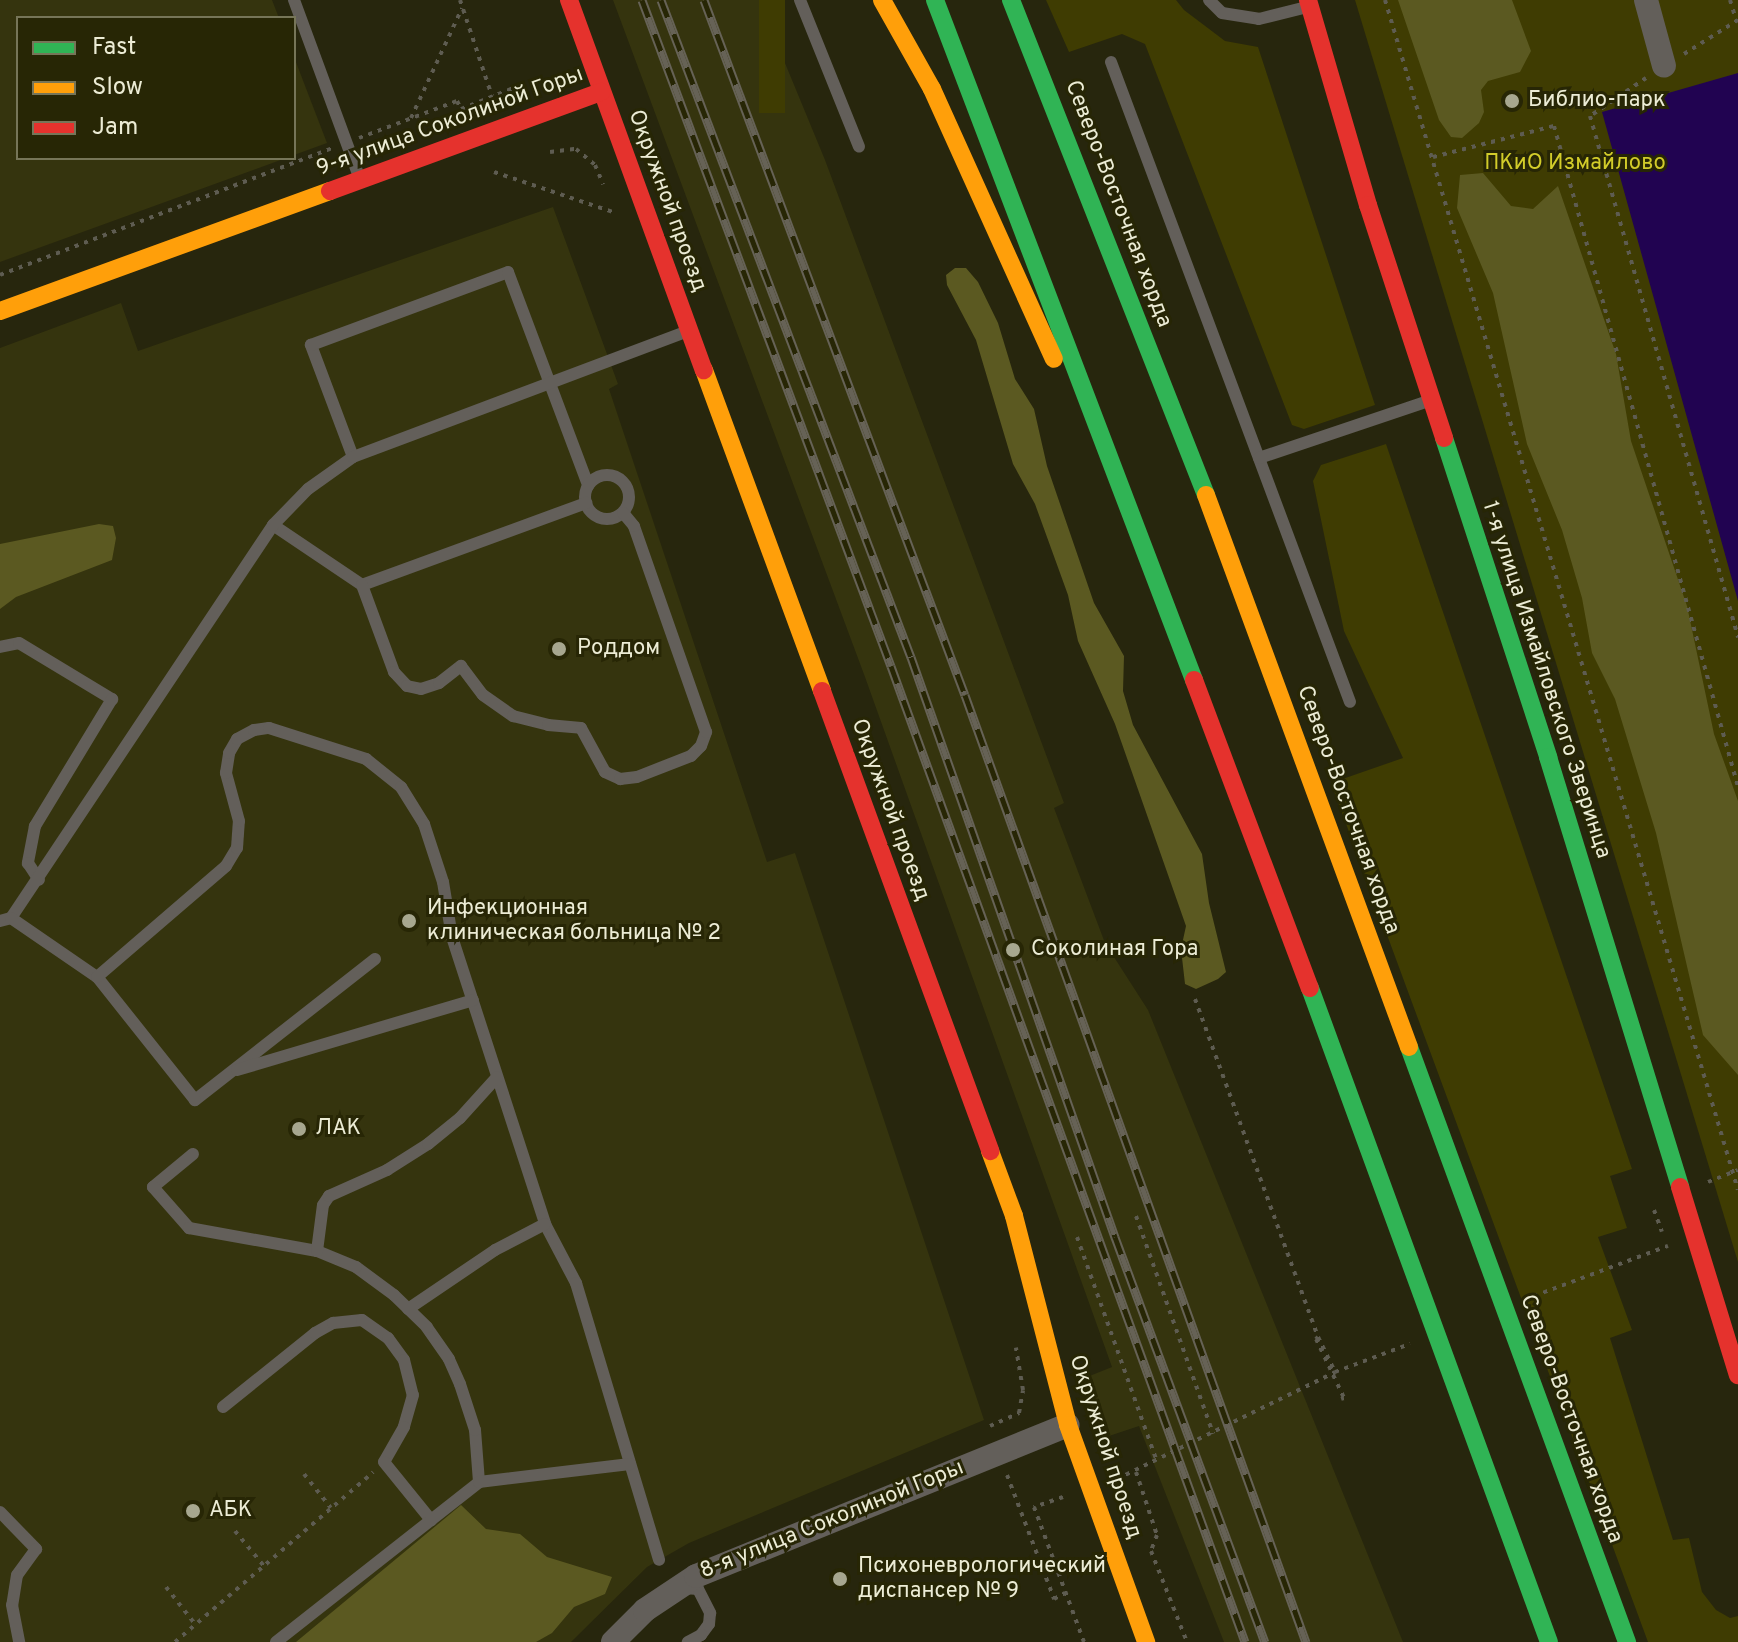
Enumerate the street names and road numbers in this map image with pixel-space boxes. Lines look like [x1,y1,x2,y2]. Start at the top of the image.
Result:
street label: 9-я улица Соколиной Горы [313,61,587,183]
street label: Северо-Восточная хорда [1059,77,1177,331]
street label: Окружной проезд [622,106,712,296]
street label: 1-я улица Измайловского Зверинца [1476,498,1616,862]
street label: Северо-Восточная хорда [1291,682,1405,938]
street label: Окружной проезд [845,715,935,905]
street label: Северо-Восточная хорда [1514,1291,1628,1547]
street label: Окружной проезд [1063,1352,1147,1542]
street label: 8-я улица Соколиной Горы [696,1455,968,1585]

